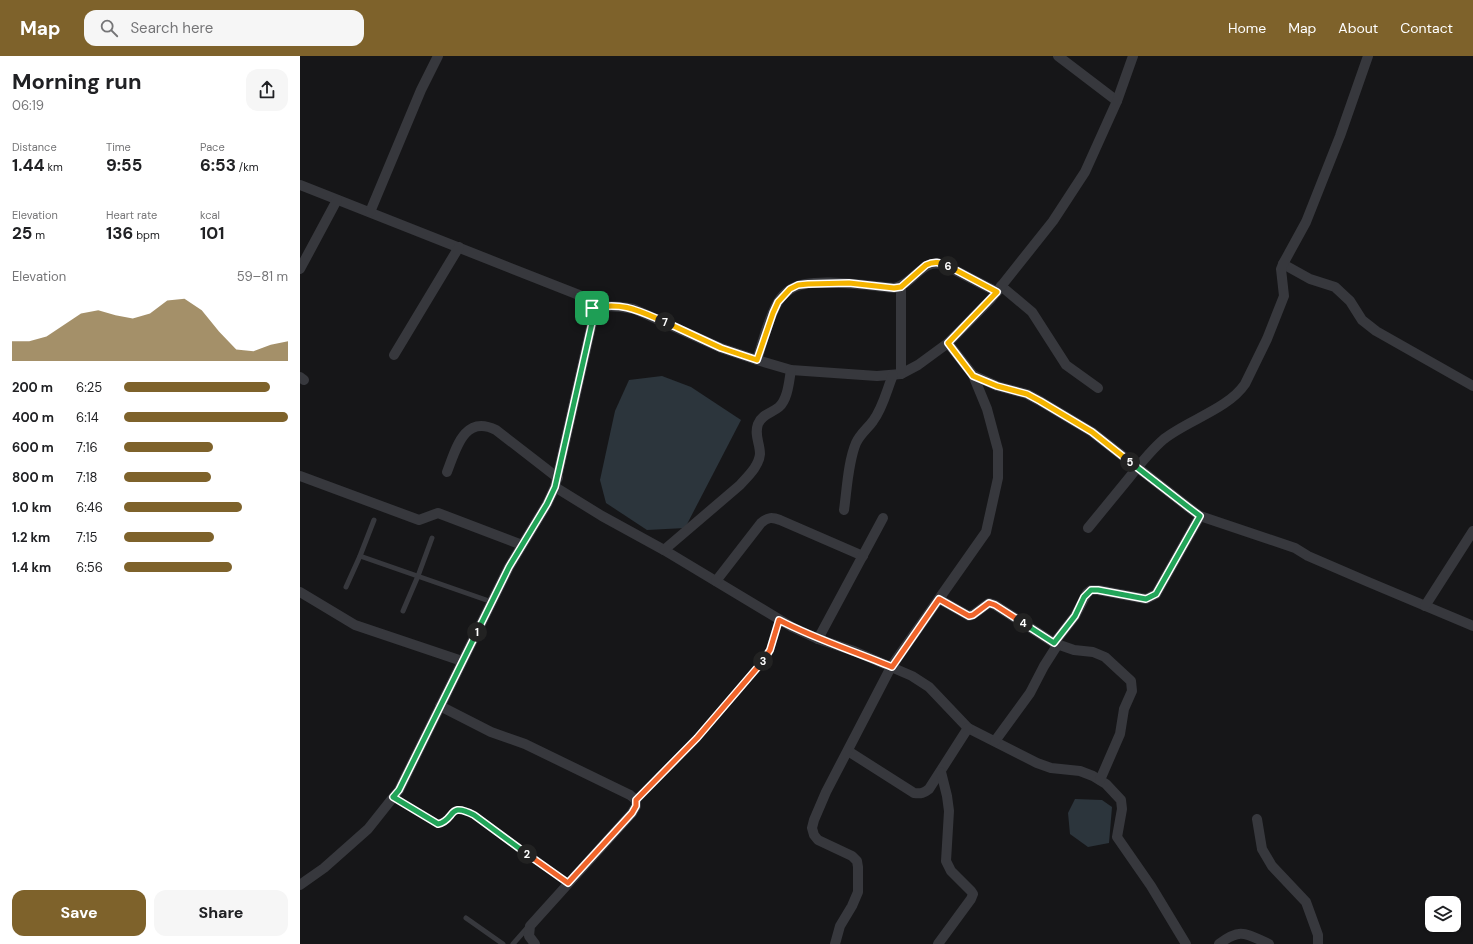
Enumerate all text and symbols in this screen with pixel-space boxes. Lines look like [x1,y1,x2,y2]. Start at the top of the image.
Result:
search box [84,10,364,46]
text: Map [20,16,60,41]
icon: search [98,17,120,39]
text: Search here [130,18,213,38]
text: Home [1228,19,1266,37]
text: Map [1288,19,1316,37]
text: About [1338,19,1378,37]
text: Contact [1400,19,1453,37]
text: Morning run [12,67,142,96]
button: share [246,69,288,111]
text: 06:19 [12,97,44,114]
text: Distance [12,140,57,154]
text: Time [106,140,131,154]
text: Pace [200,140,225,154]
text: 1.44 [12,154,45,176]
text: 9:55 [106,154,142,176]
text: 6:53 [200,154,236,176]
text: km [45,160,63,174]
text: /km [236,160,259,174]
text: Elevation [12,208,58,222]
text: Heart rate [106,208,157,222]
text: kcal [200,208,220,222]
text: 25 [12,222,32,244]
text: 136 [106,222,133,244]
text: 101 [200,222,224,244]
text: m [32,228,45,242]
text: bpm [133,228,160,242]
pin: 6 [938,256,958,276]
text: 6 [945,259,951,273]
text: Elevation [12,268,66,285]
text: 59–81 m [237,268,288,285]
pin [575,291,609,325]
icon: arrive [581,297,603,319]
pin: 7 [655,312,675,332]
text: 7 [662,315,668,329]
text: 200 m [12,379,53,396]
text: 6:25 [76,379,102,396]
text: 400 m [12,409,54,426]
text: 6:14 [76,409,99,426]
text: 600 m [12,439,54,456]
text: 7:16 [76,439,98,456]
pin: 5 [1120,452,1140,472]
text: 5 [1127,455,1133,469]
text: 800 m [12,469,54,486]
text: 7:18 [76,469,98,486]
text: 1.0 km [12,499,51,516]
text: 6:46 [76,499,103,516]
text: 1.2 km [12,529,50,546]
text: 7:15 [76,529,98,546]
text: 1.4 km [12,559,51,576]
text: 6:56 [76,559,103,576]
pin: 4 [1013,613,1033,633]
text: 4 [1019,616,1027,630]
pin: 1 [467,622,487,642]
text: 1 [475,625,479,639]
pin: 3 [753,651,773,671]
text: 3 [760,654,766,668]
pin: 2 [517,844,537,864]
text: 2 [524,847,530,861]
button: Save [12,890,146,936]
button: Share [154,890,288,936]
map controls [1425,896,1461,932]
button: layers [1425,896,1461,932]

